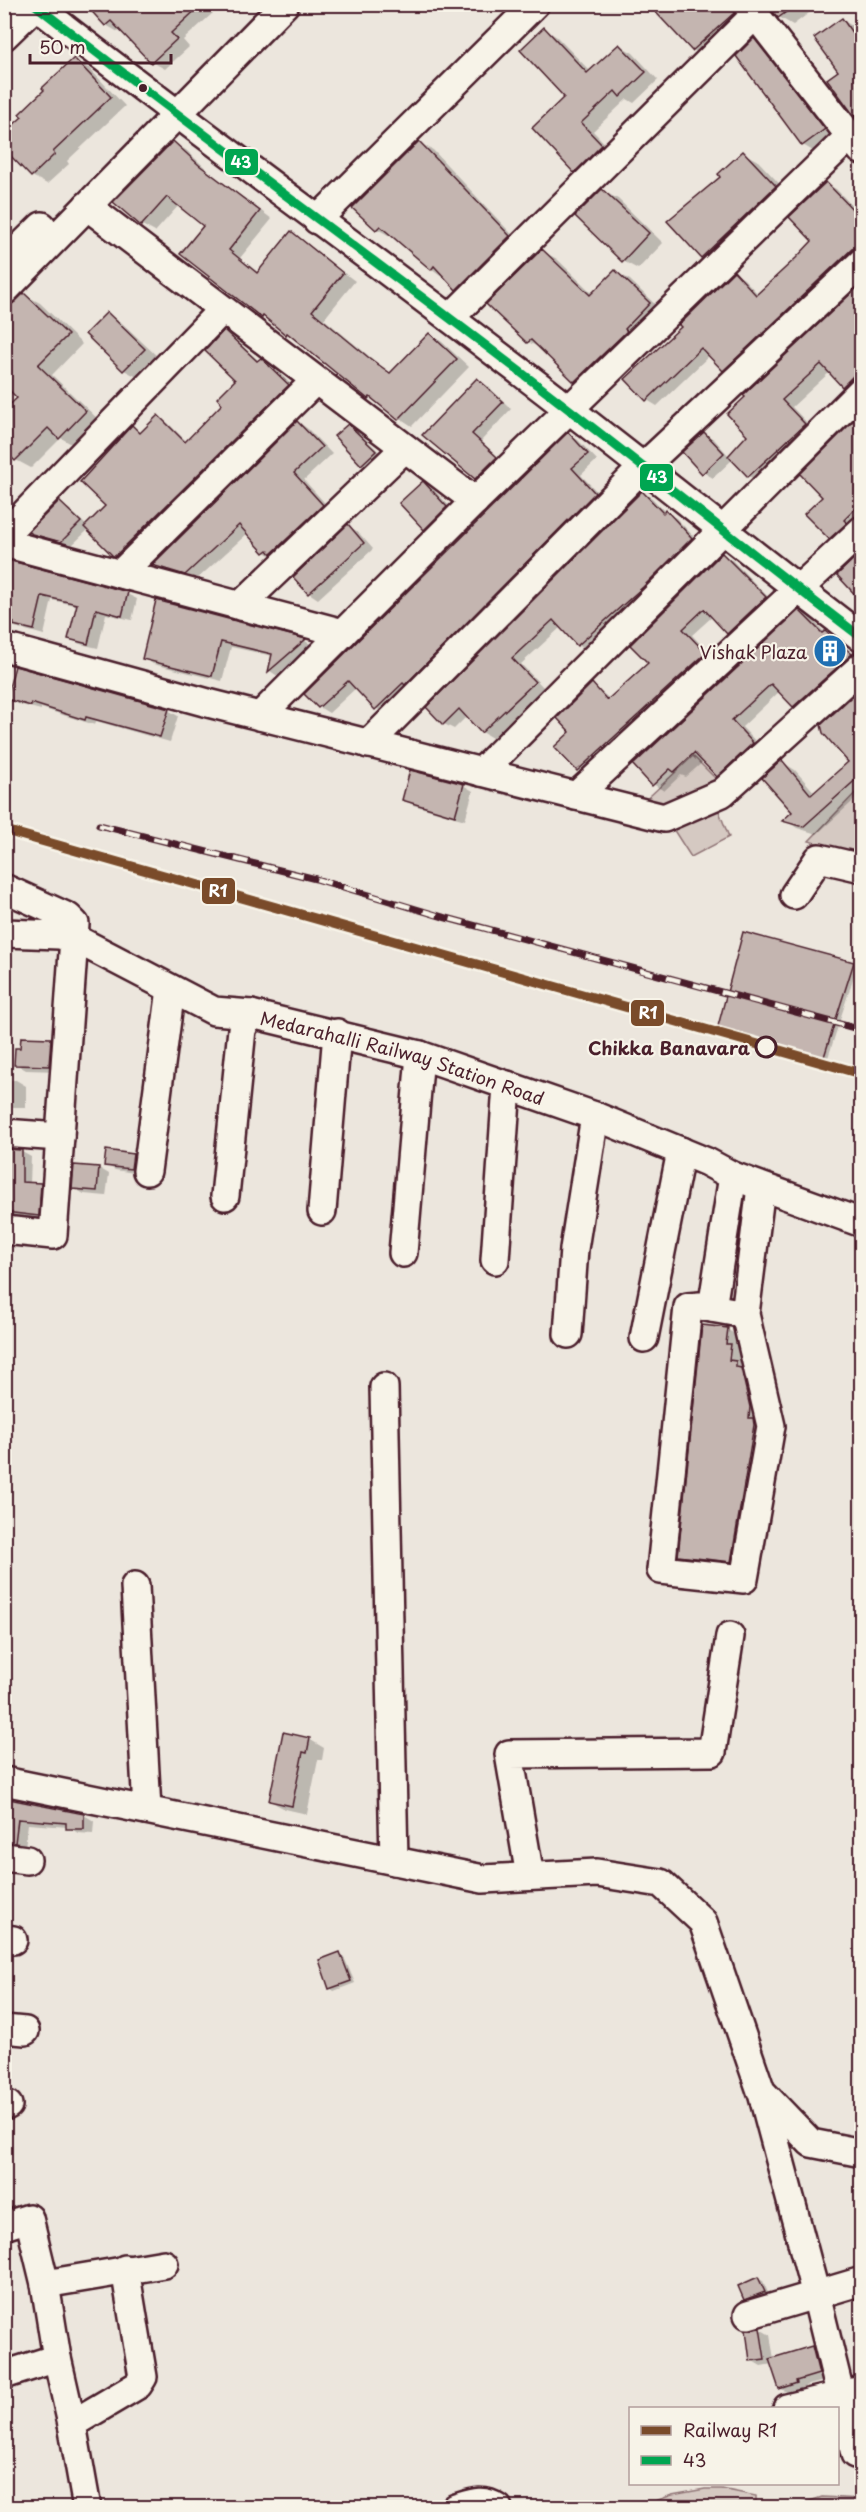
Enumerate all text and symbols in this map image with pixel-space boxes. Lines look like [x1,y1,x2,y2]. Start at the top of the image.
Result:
scale bar [30,27,171,65]
text: 50 m [39,33,86,60]
unlabelled marker [137,82,149,94]
line badge: 43 [224,148,259,176]
text: 43 [230,149,252,173]
line badge: 43 [639,463,674,492]
text: 43 [646,464,668,488]
building icon: Vishak Plaza [812,633,848,669]
place label: Vishak Plaza [700,638,808,665]
line badge: R1 [201,877,236,905]
text: R1 [209,878,228,902]
line badge: R1 [630,999,665,1027]
text: R1 [639,1000,658,1024]
street label: Medarahalli Railway Station Road [258,1003,548,1111]
place label: Chikka Banavara [588,1034,751,1061]
marker: Chikka Banavara [755,1036,777,1058]
legend [629,2407,839,2485]
text: Railway R1 [683,2416,777,2443]
text: 43 [683,2446,706,2473]

